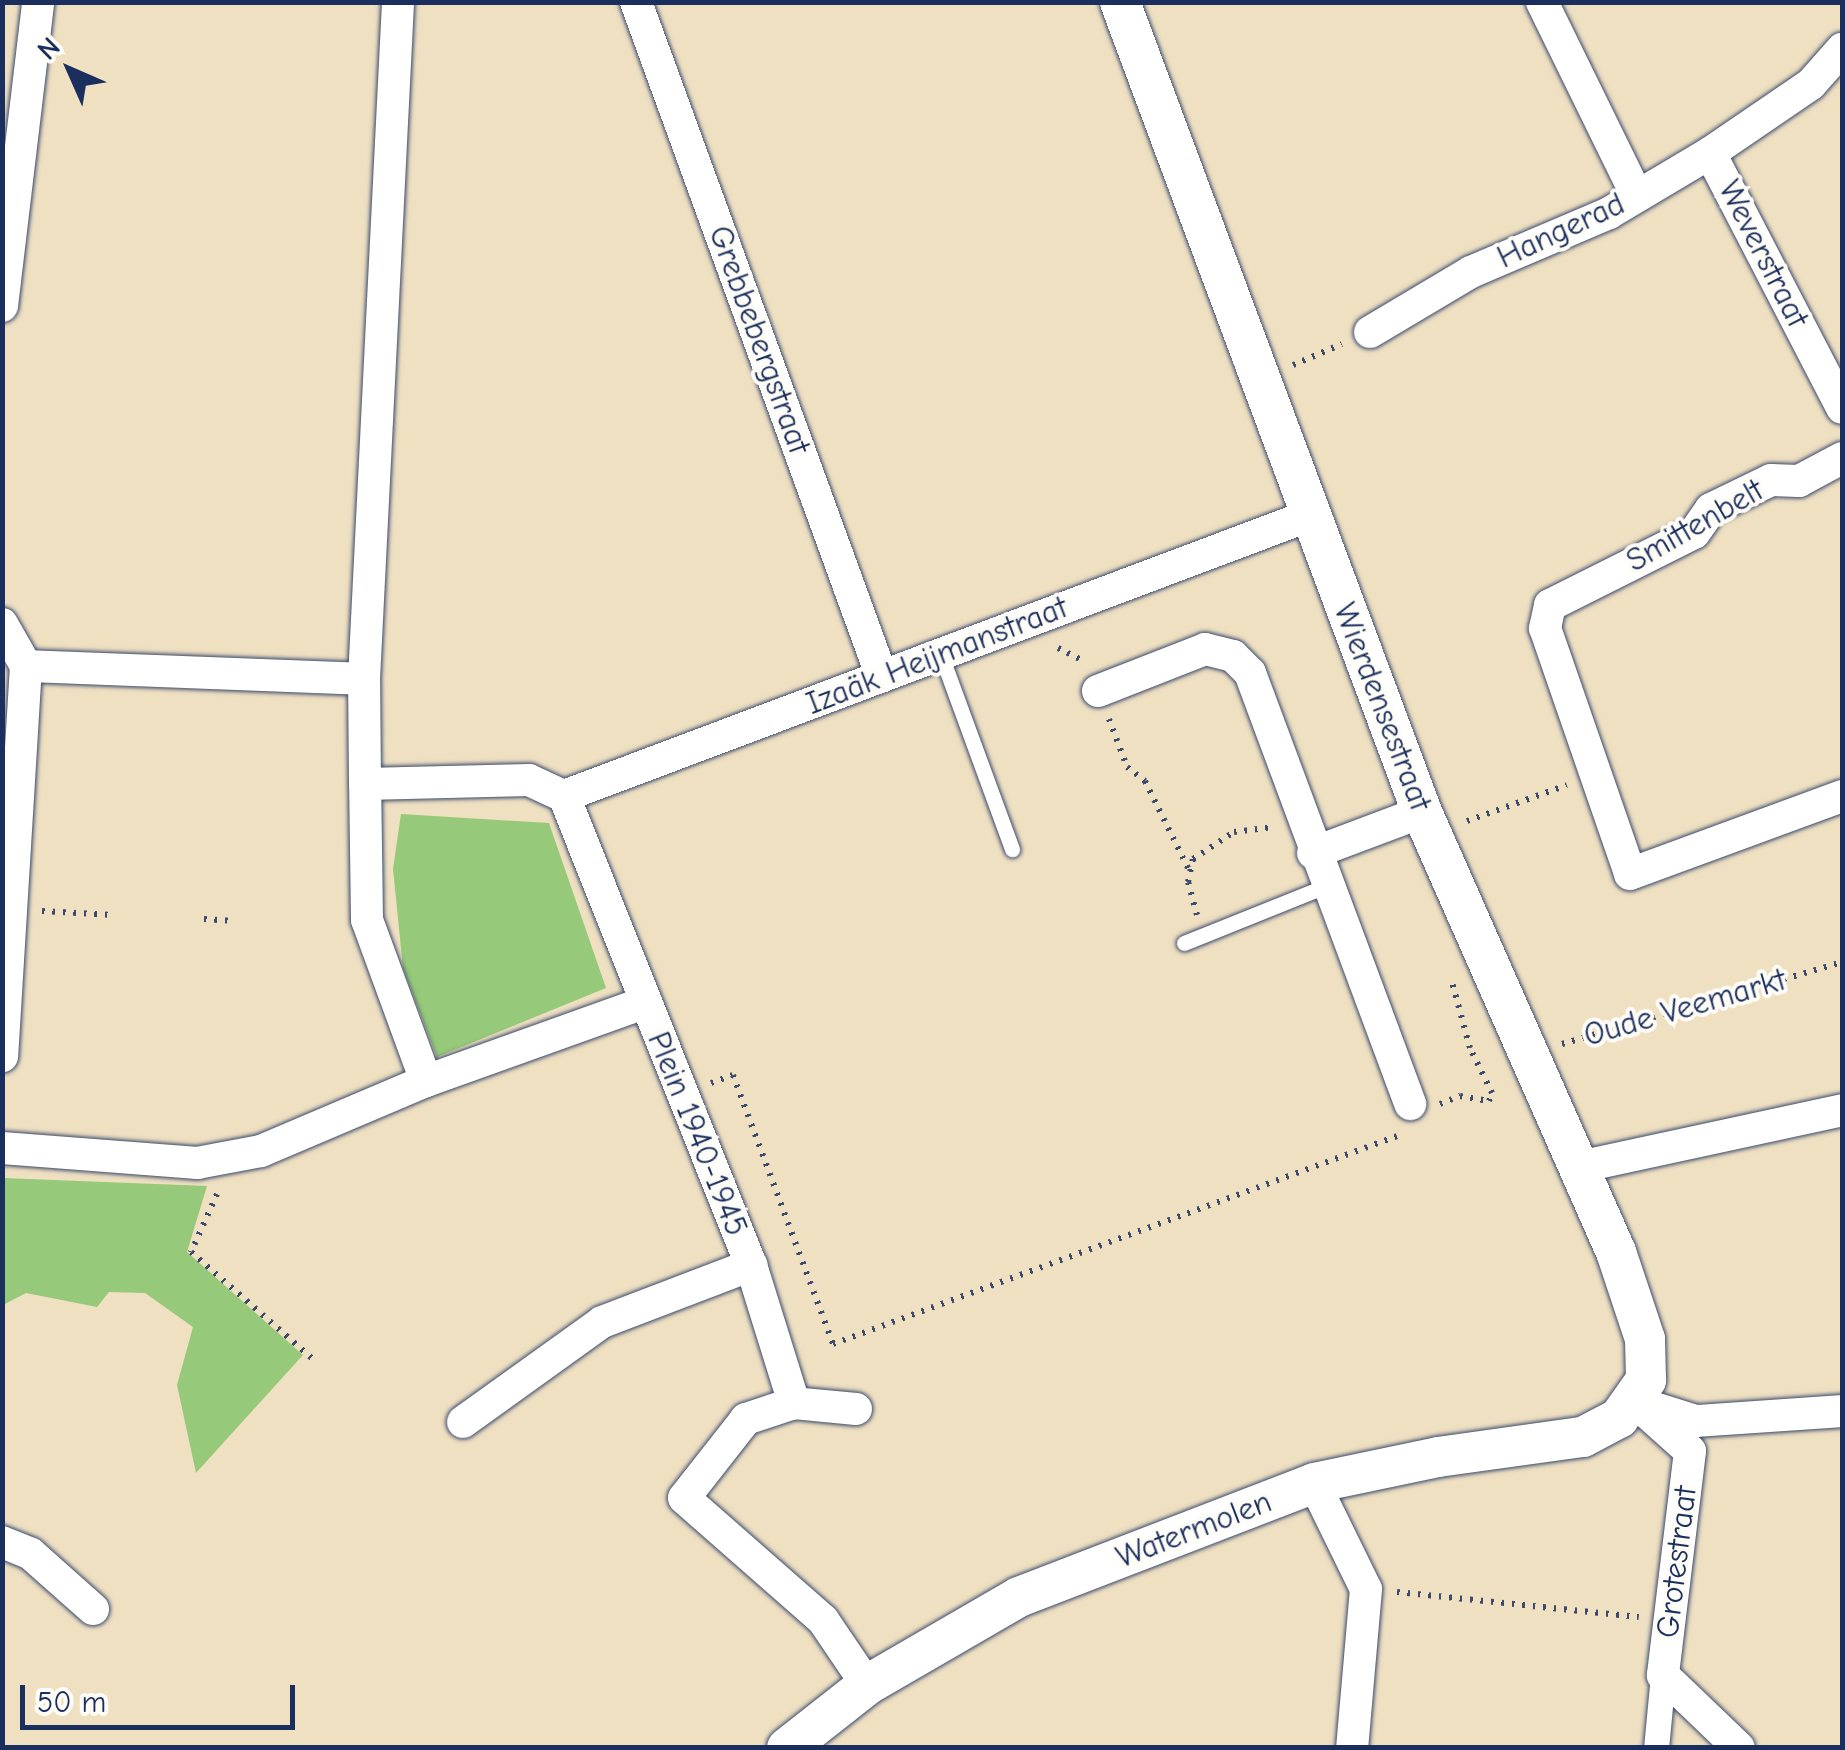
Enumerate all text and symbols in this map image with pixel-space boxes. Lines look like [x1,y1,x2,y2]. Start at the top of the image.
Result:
north arrow [20,20,120,120]
text: N [31,31,67,67]
street label: Weverstraat [1710,174,1816,334]
street label: Hangerad [1491,185,1631,277]
street label: Grebbebergstraat [700,221,818,459]
street label: Smittenbelt [1620,471,1770,581]
street label: Izaäk Heijmanstraat [801,589,1073,723]
street label: Wierdensestraat [1325,598,1439,816]
street label: Oude Veemarkt [1580,961,1790,1055]
street label: Plein 1940-1945 [639,1026,755,1242]
street label: Watermolen [1111,1483,1277,1577]
street label: Grotestraat [1649,1484,1705,1640]
scale bar [25,1665,300,1727]
text: 50 m [37,1685,106,1720]

